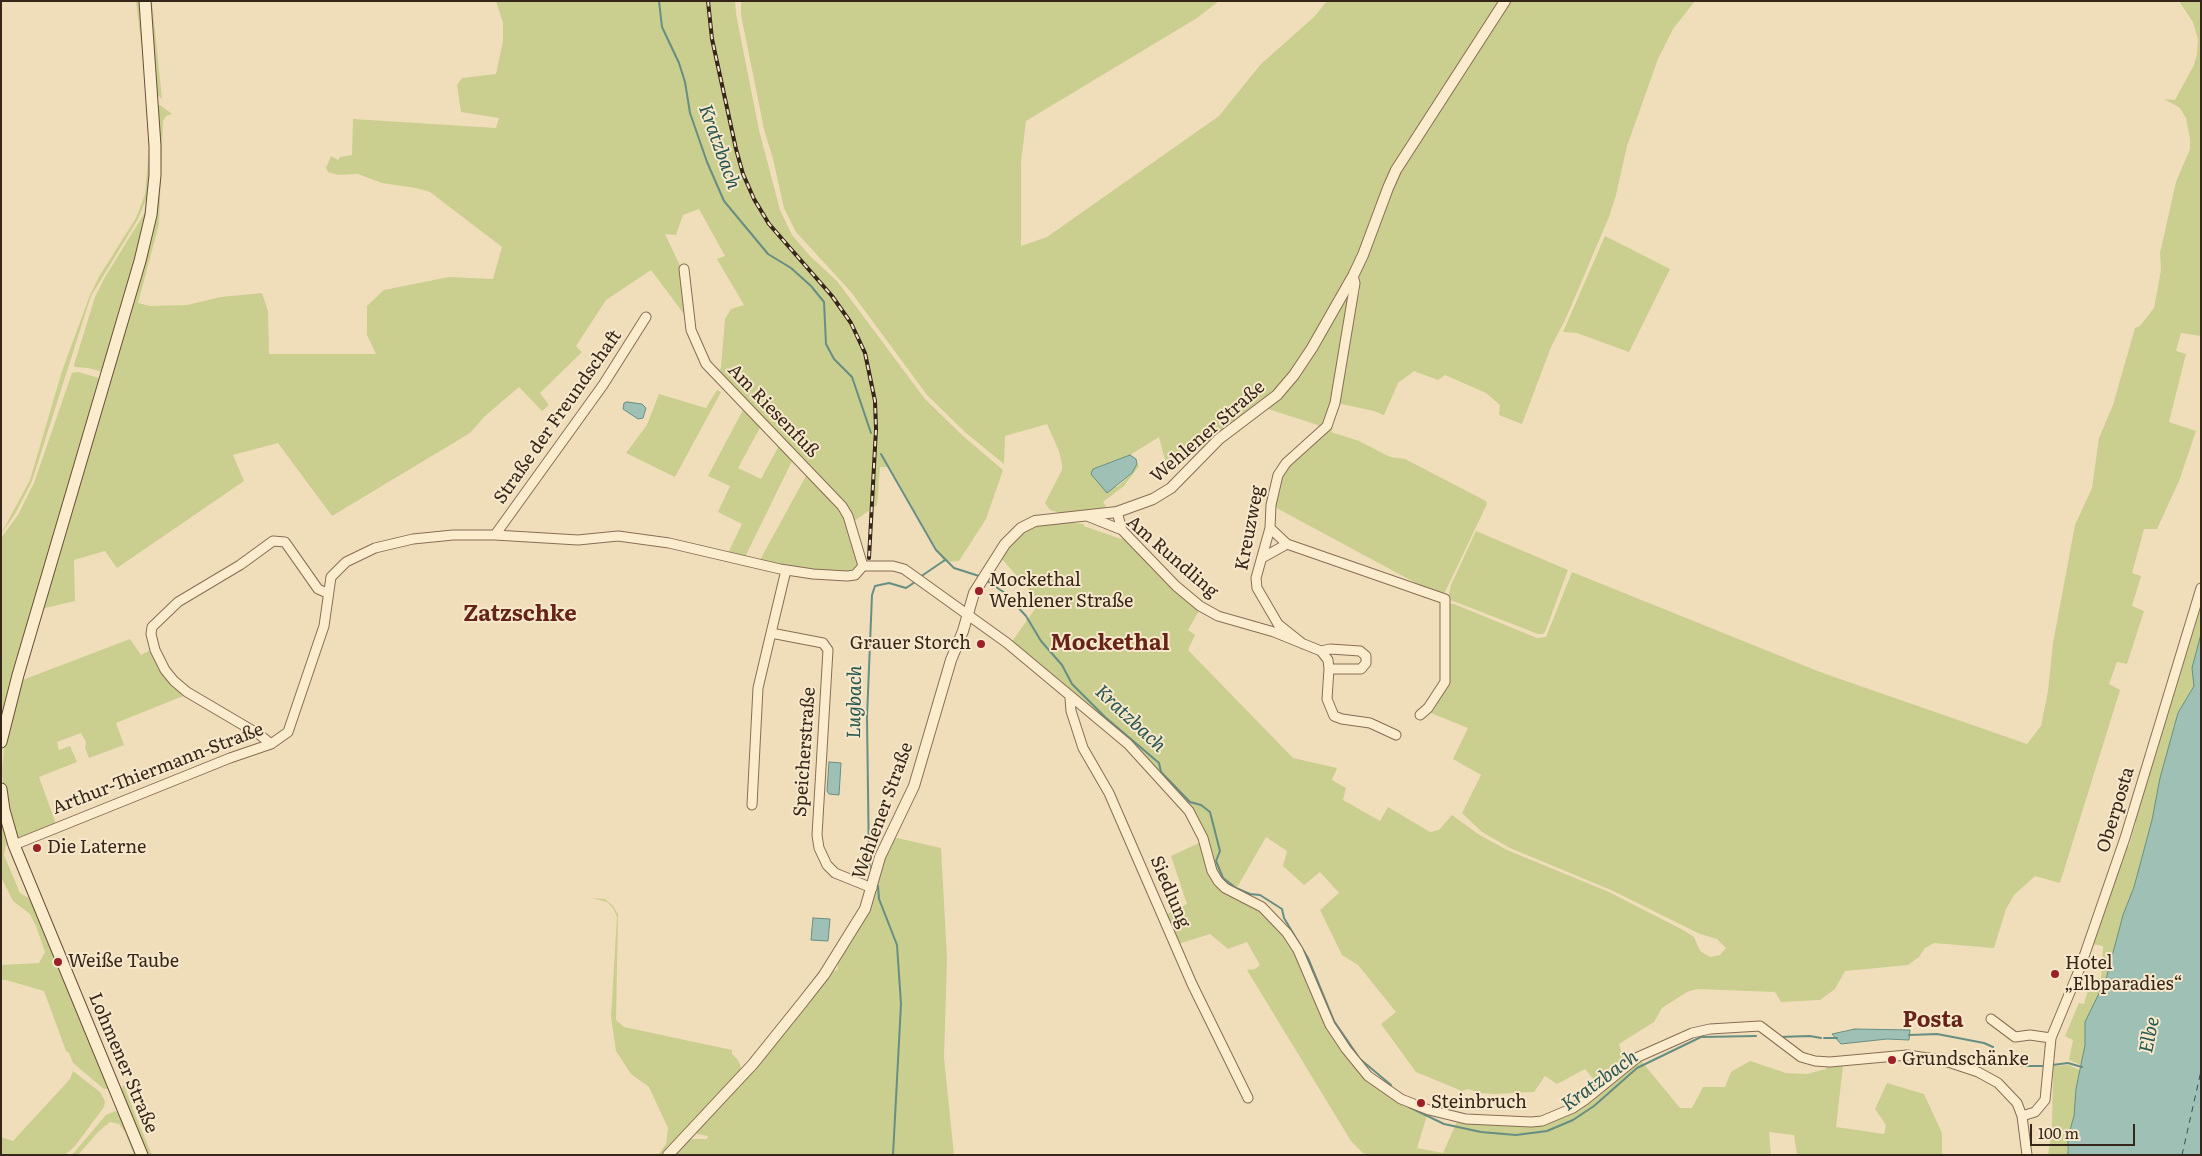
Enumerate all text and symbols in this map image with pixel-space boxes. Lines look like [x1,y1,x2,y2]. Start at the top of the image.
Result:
water label: Kratzbach [693,102,745,192]
street label: Straße der Freundschaft [490,326,626,508]
street label: Am Riesenfuß [723,360,823,462]
street label: Wehlener Straße [1146,377,1270,487]
street label: Kreuzweg [1231,484,1269,572]
street label: Am Rundling [1122,511,1222,603]
place label: Mockethal Wehlener Straße [989,570,1133,612]
marker: Mockethal Wehlener Straße [973,585,985,597]
district label: Zatzschke [463,602,577,628]
district label: Mockethal [1050,631,1170,657]
place label: Grauer Storch [850,633,971,655]
marker: Grauer Storch [975,638,987,650]
water label: Lugbach [843,665,867,739]
water label: Kratzbach [1090,681,1170,757]
street label: Speicherstraße [790,686,820,818]
street label: Arthur-Thiermann-Straße [49,719,267,819]
street label: Wehlener Straße [848,739,918,883]
street label: Oberposta [2093,765,2139,855]
place label: Die Laterne [47,837,146,859]
marker: Die Laterne [31,842,43,854]
street label: Siedlung [1145,853,1195,931]
place label: Weiße Taube [68,951,179,973]
place label: Hotel „Elbparadies“ [2065,953,2183,996]
marker: Weiße Taube [52,956,64,968]
marker: Hotel „Elbparadies“ [2049,968,2061,980]
street label: Lohmener Straße [84,990,162,1136]
district label: Posta [1903,1008,1963,1034]
water label: Elbe [2135,1015,2165,1055]
water label: Kratzbach [1558,1046,1642,1116]
place label: Grundschänke [1902,1049,2029,1071]
marker: Grundschänke [1886,1054,1898,1066]
place label: Steinbruch [1431,1092,1527,1114]
marker: Steinbruch [1415,1097,1427,1109]
scale bar [2032,1114,2137,1146]
text: 100 m [2038,1121,2079,1144]

